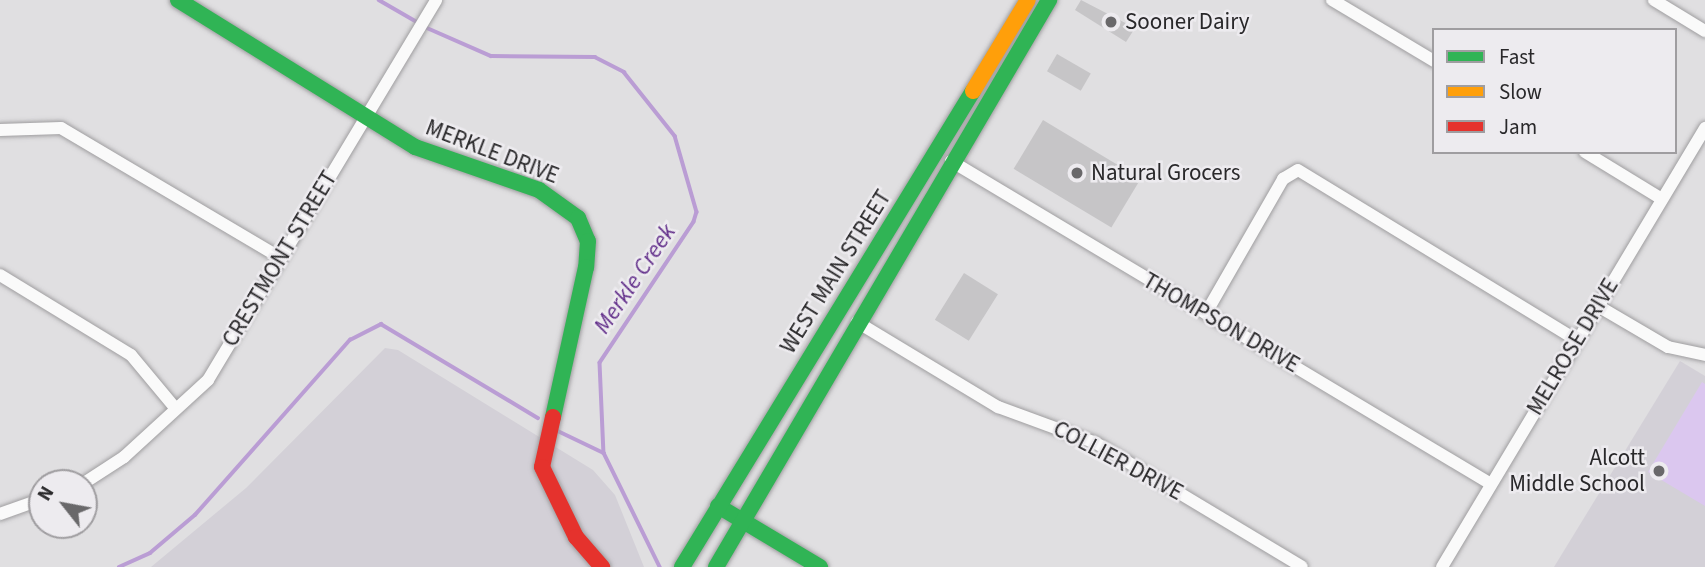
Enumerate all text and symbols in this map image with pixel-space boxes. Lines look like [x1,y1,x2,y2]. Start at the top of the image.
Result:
place label: Sooner Dairy [1125,8,1249,36]
marker: Sooner Dairy [1103,14,1119,30]
legend [1432,28,1677,154]
text: Fast [1499,42,1535,72]
text: Slow [1499,77,1542,107]
text: Jam [1499,112,1537,142]
street label: MERKLE DRIVE [422,114,562,190]
place label: Natural Grocers [1091,159,1240,187]
marker: Natural Grocers [1069,165,1085,181]
street label: CRESTMONT STREET [217,166,343,352]
street label: WEST MAIN STREET [775,185,897,359]
water label: Merkle Creek [588,219,682,339]
street label: THOMPSON DRIVE [1138,267,1304,379]
street label: MELROSE DRIVE [1521,274,1625,420]
street label: COLLIER DRIVE [1048,415,1188,507]
place label: Alcott Middle School [1509,444,1645,498]
marker: Alcott Middle School [1651,463,1667,479]
north arrow [28,469,98,539]
text: N [31,482,61,506]

